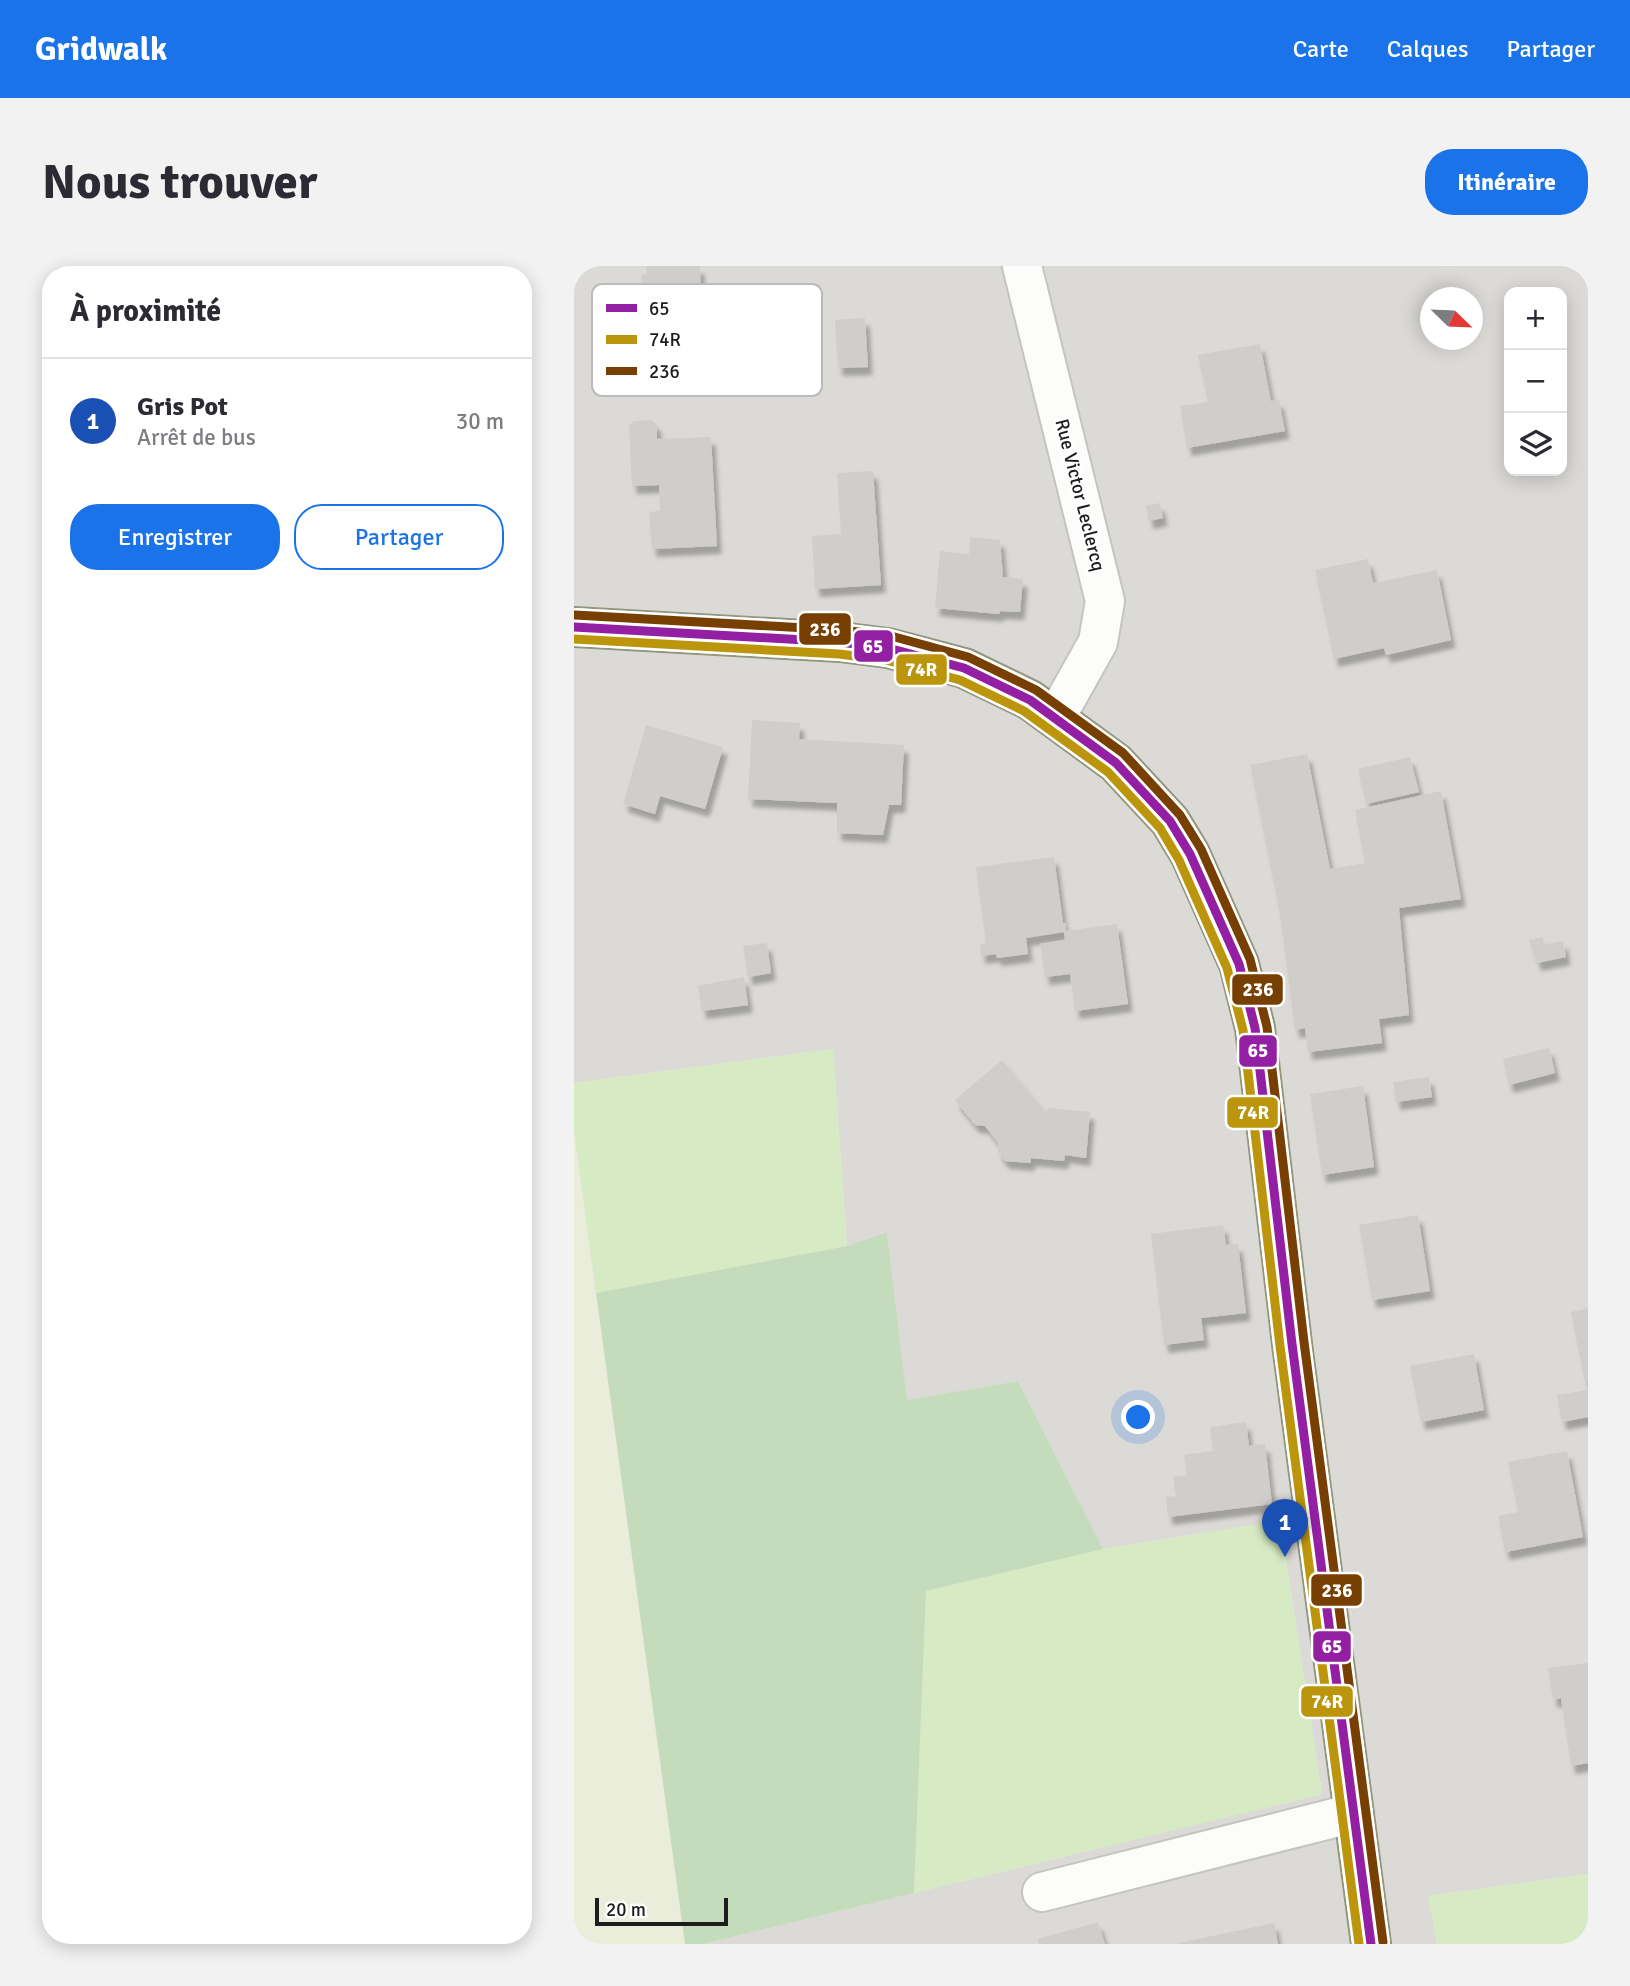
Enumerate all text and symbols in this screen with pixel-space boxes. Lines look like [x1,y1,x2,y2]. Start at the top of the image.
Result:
text: Gridwalk [35,29,167,70]
text: Carte [1293,34,1349,64]
text: Calques [1387,34,1468,64]
text: Partager [1506,34,1595,64]
button: Itinéraire [1425,149,1588,215]
text: Nous trouver [42,152,317,212]
legend [592,284,822,396]
north arrow [1420,287,1483,350]
map controls [1504,287,1567,476]
button: + [1504,287,1567,350]
text: À proximité [70,293,221,330]
text: 65 [649,297,670,321]
text: 74R [649,328,681,352]
button: − [1504,350,1567,413]
text: 236 [649,360,680,384]
text: Gris Pot [137,391,228,423]
text: 1 [87,407,99,436]
text: 30 m [456,407,504,436]
button: layers [1504,413,1567,476]
street label: Rue Victor Leclercq [1049,416,1111,574]
text: Arrêt de bus [137,423,256,452]
button: Enregistrer [70,504,280,570]
button: Partager [294,504,504,570]
line badge: 236 [798,612,852,646]
text: 236 [810,618,840,642]
line badge: 65 [853,629,894,663]
text: 65 [863,635,883,659]
line badge: 74R [895,653,948,686]
text: 74R [905,658,937,682]
line badge: 236 [1231,973,1284,1006]
text: 236 [1243,978,1273,1002]
line badge: 65 [1238,1034,1278,1068]
text: 65 [1248,1039,1268,1063]
line badge: 74R [1226,1096,1279,1129]
text: 74R [1237,1101,1269,1125]
your location [1121,1400,1155,1434]
pin: 1 [1262,1499,1308,1557]
line badge: 236 [1310,1573,1363,1607]
text: 236 [1322,1579,1352,1603]
line badge: 65 [1312,1630,1352,1663]
text: 65 [1322,1635,1342,1659]
line badge: 74R [1300,1685,1354,1718]
text: 74R [1311,1690,1343,1714]
scale bar [595,1895,728,1927]
text: 20 m [606,1898,646,1922]

